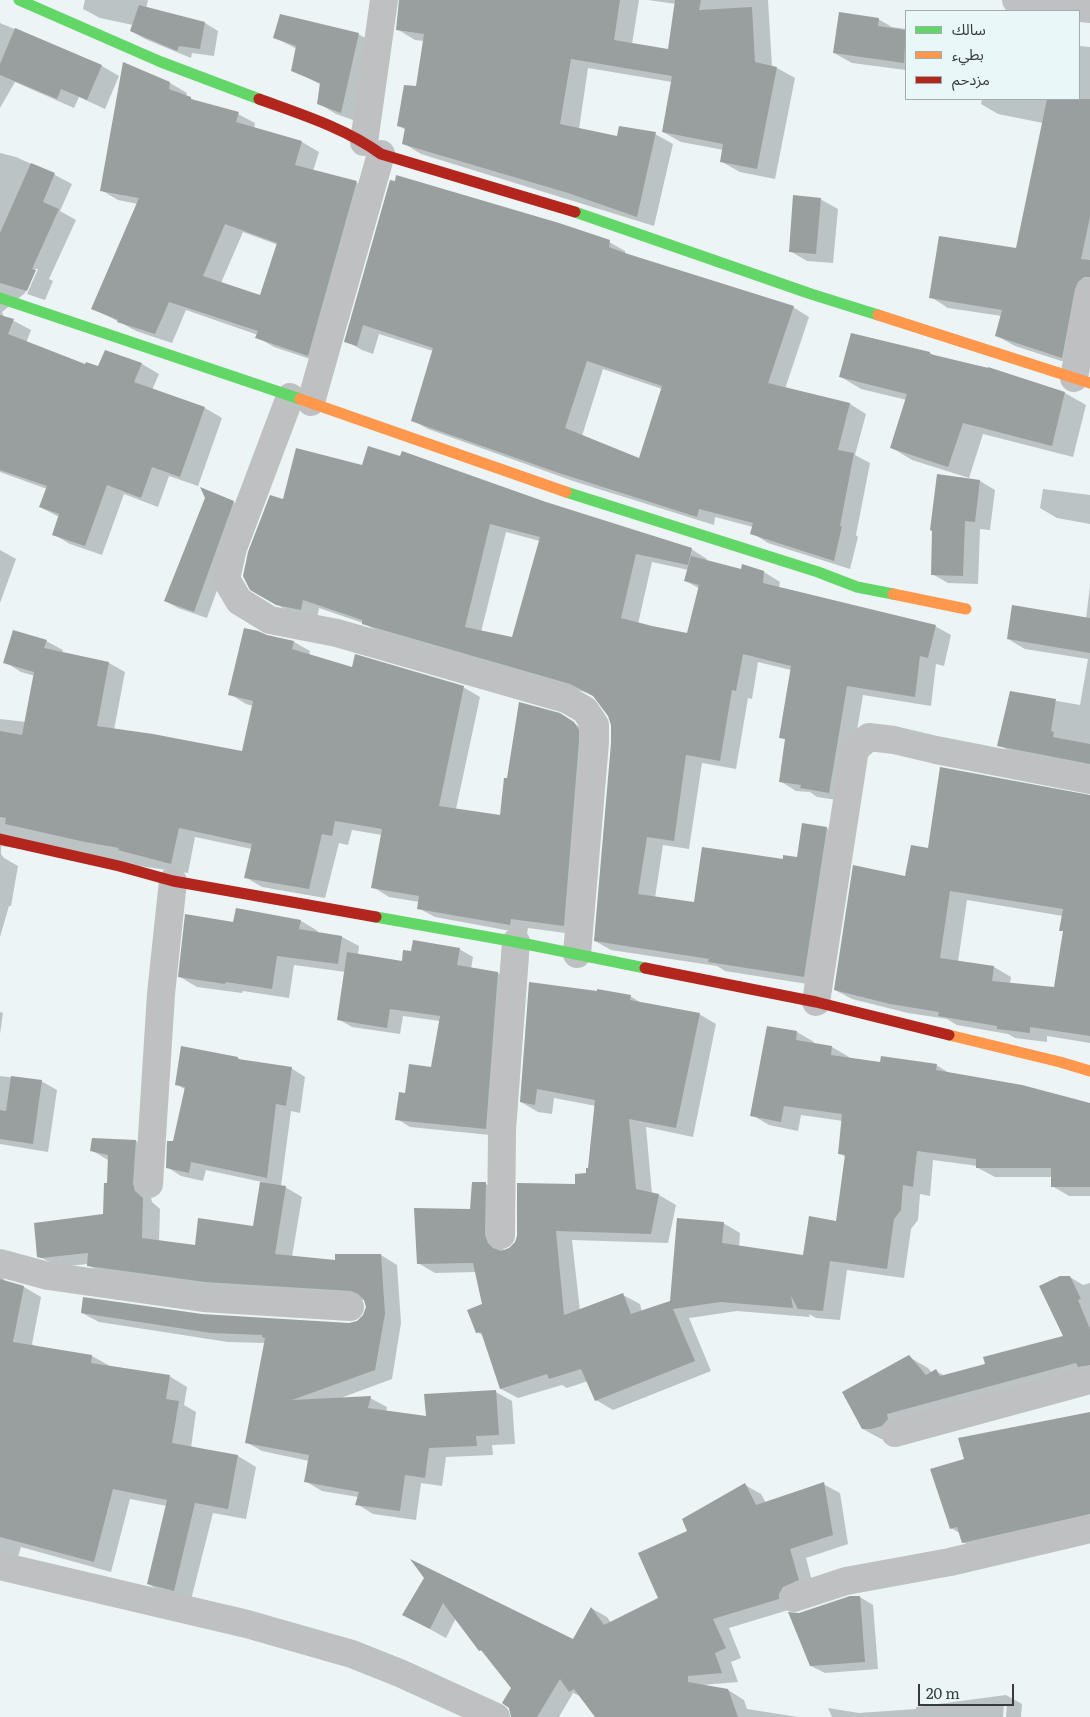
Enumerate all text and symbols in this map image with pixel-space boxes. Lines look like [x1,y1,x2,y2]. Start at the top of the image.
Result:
legend [905,10,1080,100]
text: سالك [952,17,986,40]
text: بطيء [952,42,984,65]
text: مزدحم [952,67,990,90]
scale bar [920,1674,1016,1706]
text: 20 m [926,1681,960,1704]

